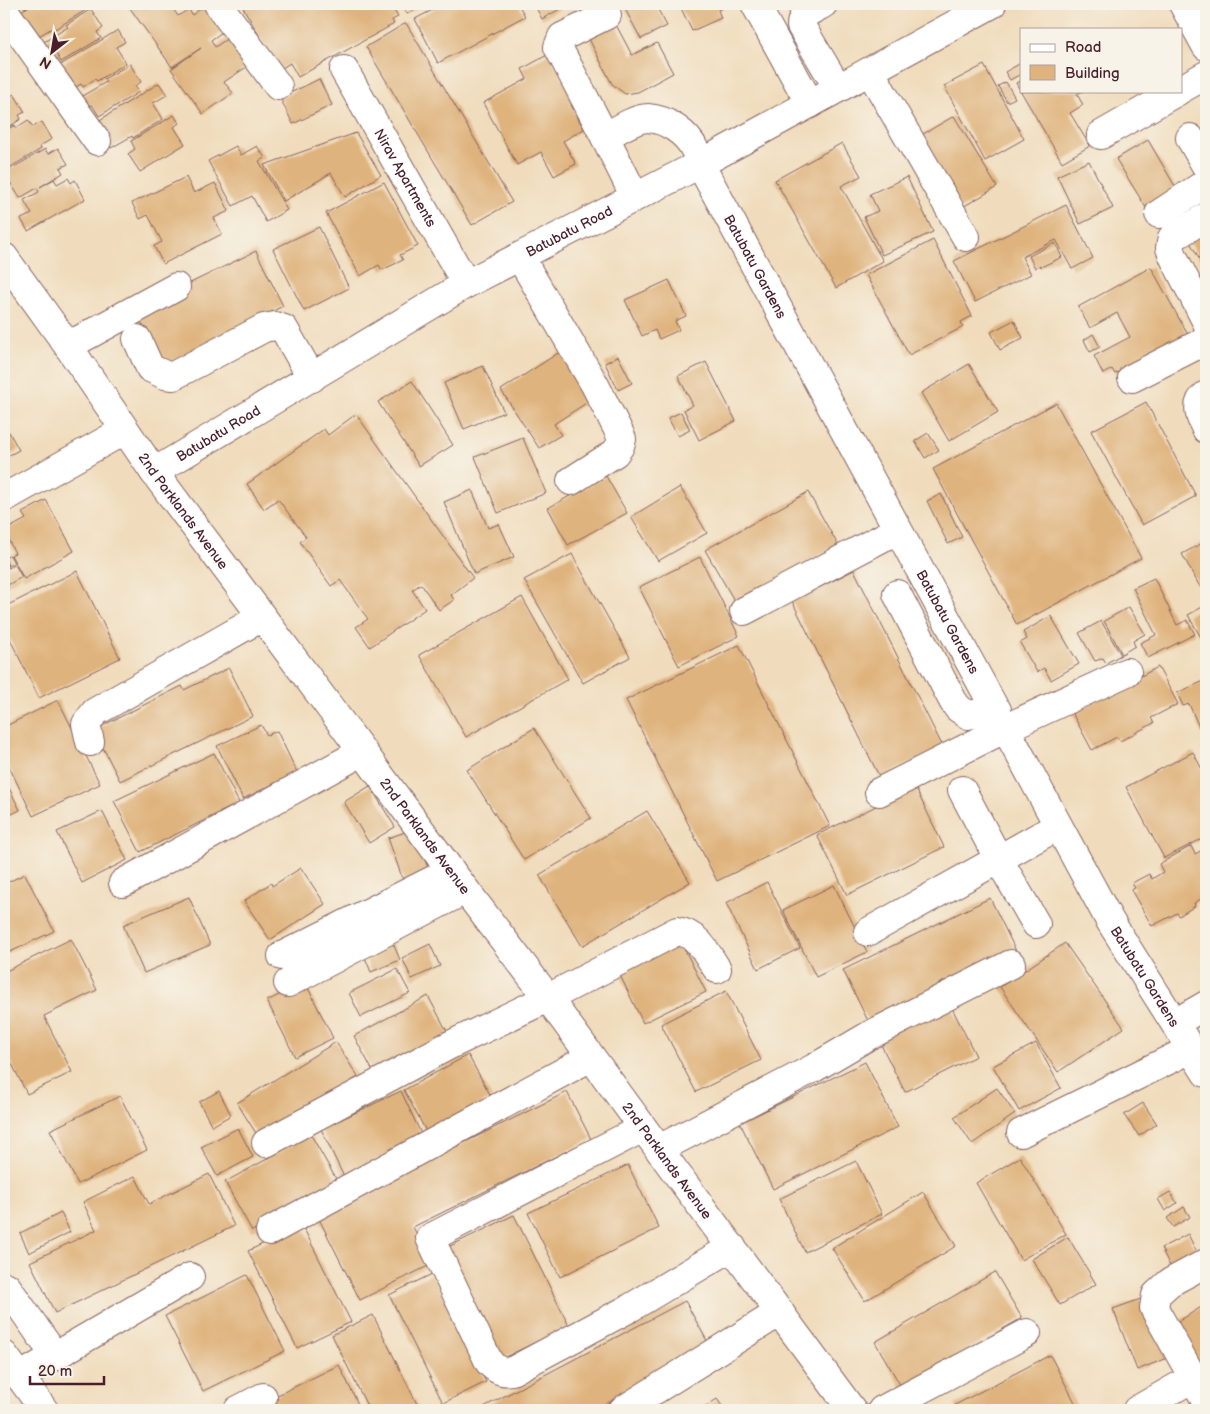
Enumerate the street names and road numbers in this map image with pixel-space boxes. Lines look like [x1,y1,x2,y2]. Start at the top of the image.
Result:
street label: Nirav Apartments [370,126,440,230]
street label: Batubatu Road [523,202,615,261]
street label: Batubatu Gardens [720,212,790,322]
street label: Batubatu Road [173,402,264,466]
street label: 2nd Parklands Avenue [134,450,232,573]
street label: Batubatu Gardens [912,567,982,677]
street label: 2nd Parklands Avenue [376,775,474,898]
street label: Batubatu Gardens [1107,923,1183,1030]
street label: 2nd Parklands Avenue [618,1099,715,1223]

